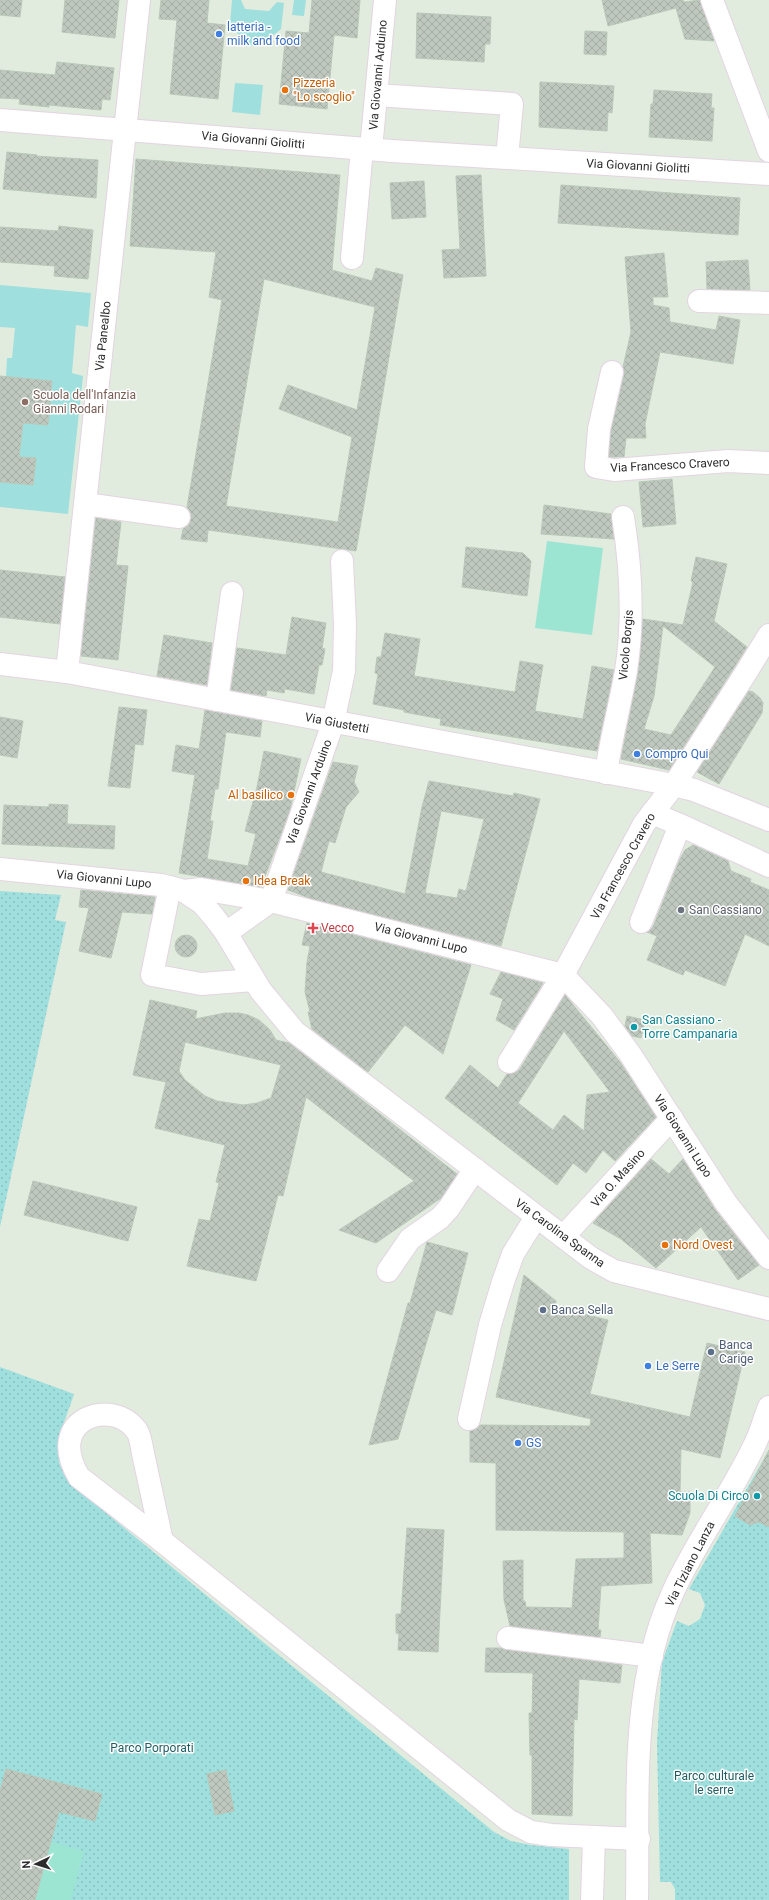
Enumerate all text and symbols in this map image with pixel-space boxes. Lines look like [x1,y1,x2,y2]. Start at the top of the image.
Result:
street label: Via Giovanni Arduino [366,19,390,131]
place label: latteria - milk and food [227,20,300,48]
marker: latteria - milk and food [214,29,224,39]
place label: Pizzeria "Lo scoglio" [293,76,355,104]
marker: Pizzeria "Lo scoglio" [280,85,290,95]
street label: Via Giovanni Giolitti [201,129,305,152]
street label: Via Giovanni Giolitti [586,156,690,176]
street label: Via Panealbo [92,300,114,372]
place label: Scuola dell'Infanzia Gianni Rodari [33,388,136,416]
marker: Scuola dell'Infanzia Gianni Rodari [20,397,30,407]
street label: Via Francesco Cravero [610,455,730,475]
street label: Vicolo Borgis [616,609,636,681]
street label: Via Giustetti [304,710,370,736]
street label: Via Giovanni Arduino [283,737,335,846]
place label: Compro Qui [645,747,709,761]
marker: Compro Qui [632,749,642,759]
place label: Al basilico [228,788,283,802]
marker: Al basilico [286,790,296,800]
street label: Via Francesco Cravero [588,810,658,922]
street label: Via Giovanni Lupo [56,867,152,891]
place label: Idea Break [254,874,311,888]
marker: Idea Break [241,876,251,886]
place label: San Cassiano [689,903,762,917]
marker: San Cassiano [676,905,686,915]
street label: Via Giovanni Lupo [373,920,469,956]
place label: Vecco [321,921,354,935]
marker: Vecco [308,923,318,933]
place label: San Cassiano - Torre Campanaria [642,1013,738,1041]
marker: San Cassiano - Torre Campanaria [629,1022,639,1032]
street label: Via Giovanni Lupo [651,1092,715,1180]
street label: Via O. Masino [588,1146,648,1210]
street label: Via Carolina Spanna [512,1196,608,1270]
place label: Nord Ovest [673,1238,733,1252]
marker: Nord Ovest [660,1240,670,1250]
place label: Banca Sella [551,1303,613,1317]
marker: Banca Sella [538,1305,548,1315]
place label: Banca Carige [719,1338,753,1366]
marker: Banca Carige [706,1347,716,1357]
place label: Le Serre [656,1359,700,1373]
marker: Le Serre [643,1361,653,1371]
place label: GS [526,1436,541,1450]
marker: GS [513,1438,523,1448]
place label: Scuola Di Circo [668,1489,749,1503]
marker: Scuola Di Circo [752,1491,762,1501]
street label: Via Tiziano Lanza [662,1519,718,1609]
park label: Parco Porporati [110,1741,194,1755]
park label: Parco culturale le serre [674,1769,754,1797]
north arrow [16,1844,56,1884]
text: N [20,1860,33,1869]

